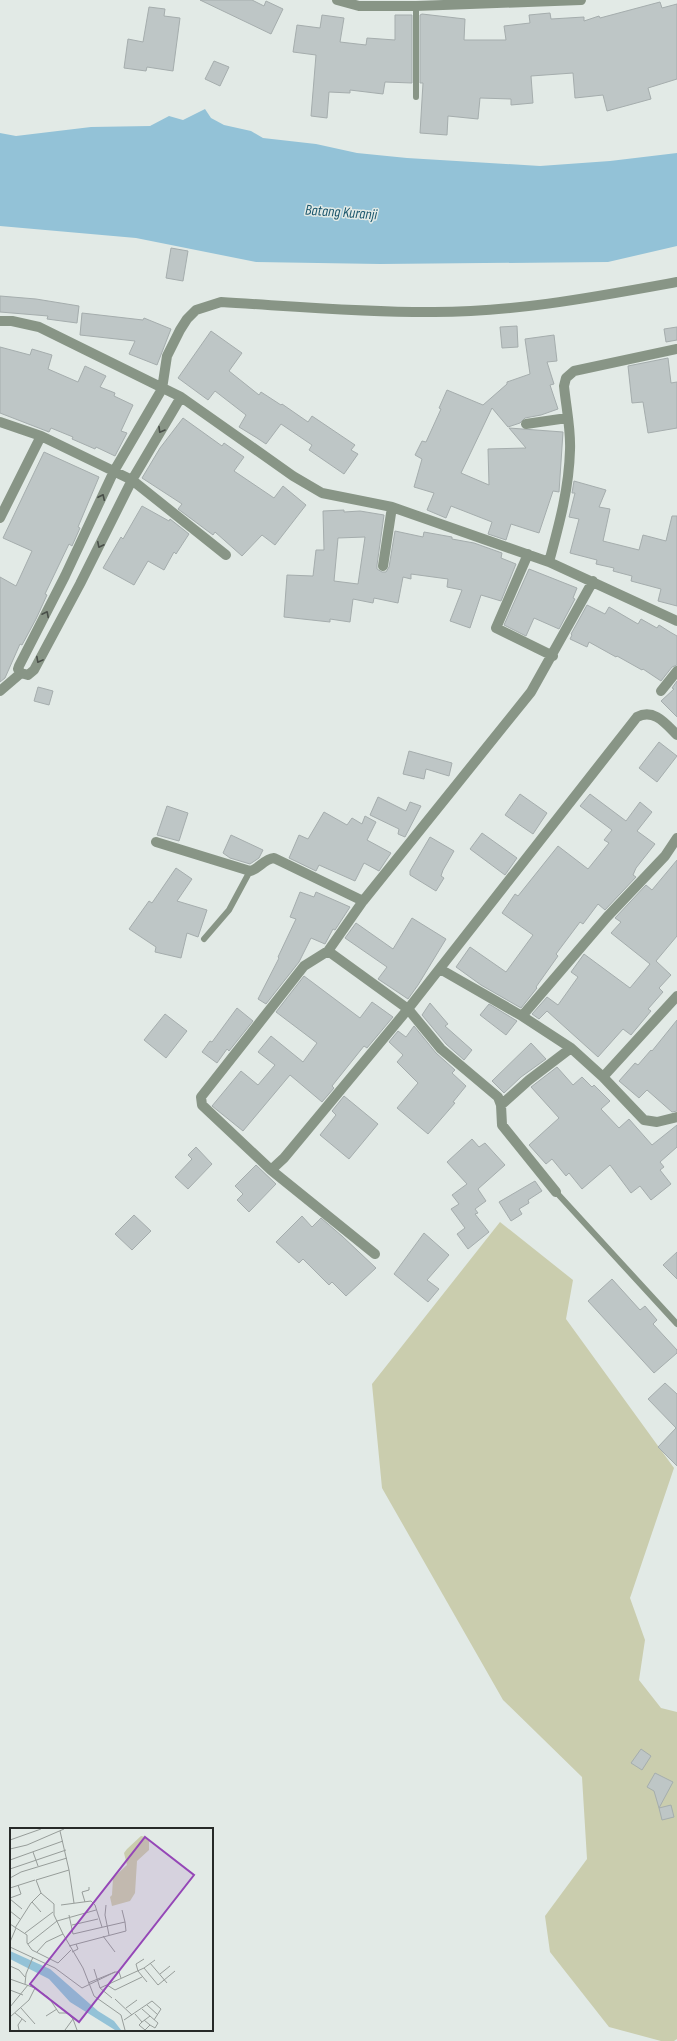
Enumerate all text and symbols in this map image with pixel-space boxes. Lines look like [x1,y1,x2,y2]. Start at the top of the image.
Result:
water label: Batang Kuranji [304,201,379,225]
one-way arrow [158,426,166,433]
one-way arrow [97,493,105,501]
one-way arrow [97,541,104,548]
one-way arrow [41,611,49,618]
one-way arrow [36,656,44,663]
inset map [10,1828,213,2031]

